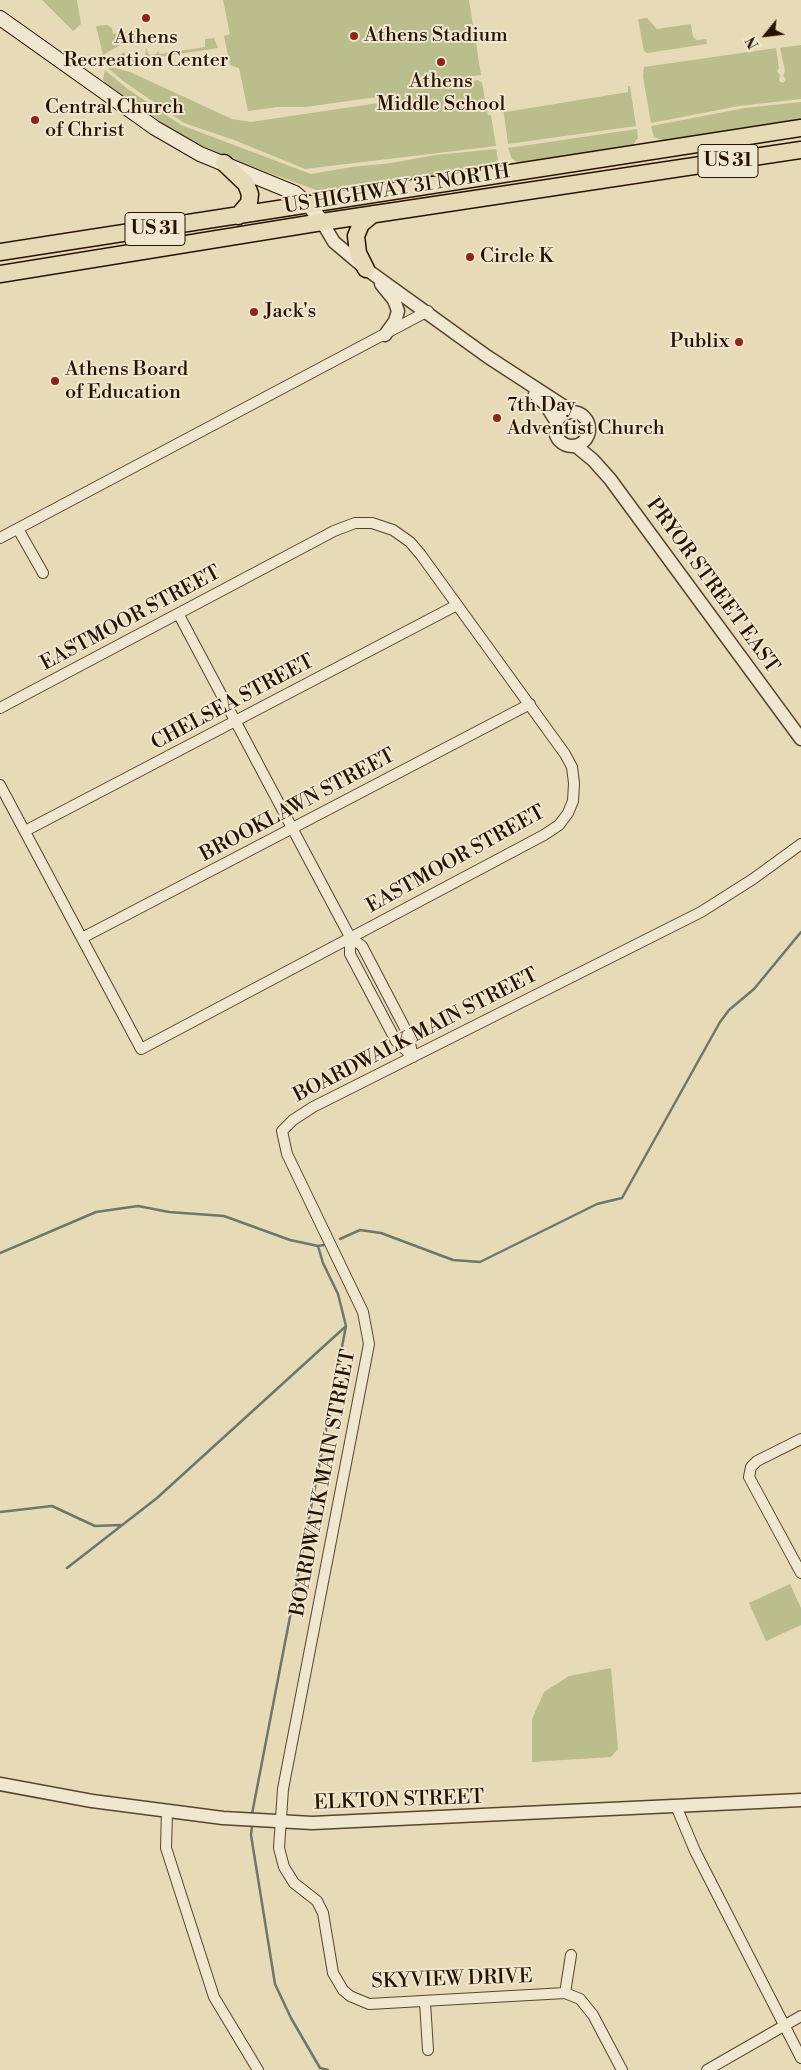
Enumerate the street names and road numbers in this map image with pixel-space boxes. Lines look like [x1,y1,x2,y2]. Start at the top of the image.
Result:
road number: US 31 [698,144,758,178]
street label: US HIGHWAY 31 NORTH [282,160,512,220]
road number: US 31 [125,212,185,245]
street label: PRYOR STREET EAST [640,494,784,678]
street label: EASTMOOR STREET [37,561,225,677]
street label: CHELSEA STREET [148,650,318,756]
street label: BROOKLAWN STREET [196,744,400,868]
street label: EASTMOOR STREET [363,801,549,919]
street label: BOARDWALK MAIN STREET [290,964,542,1108]
street label: BOARDWALK MAIN STREET [286,1348,362,1618]
street label: ELKTON STREET [313,1786,485,1816]
street label: SKYVIEW DRIVE [371,1965,533,1995]

